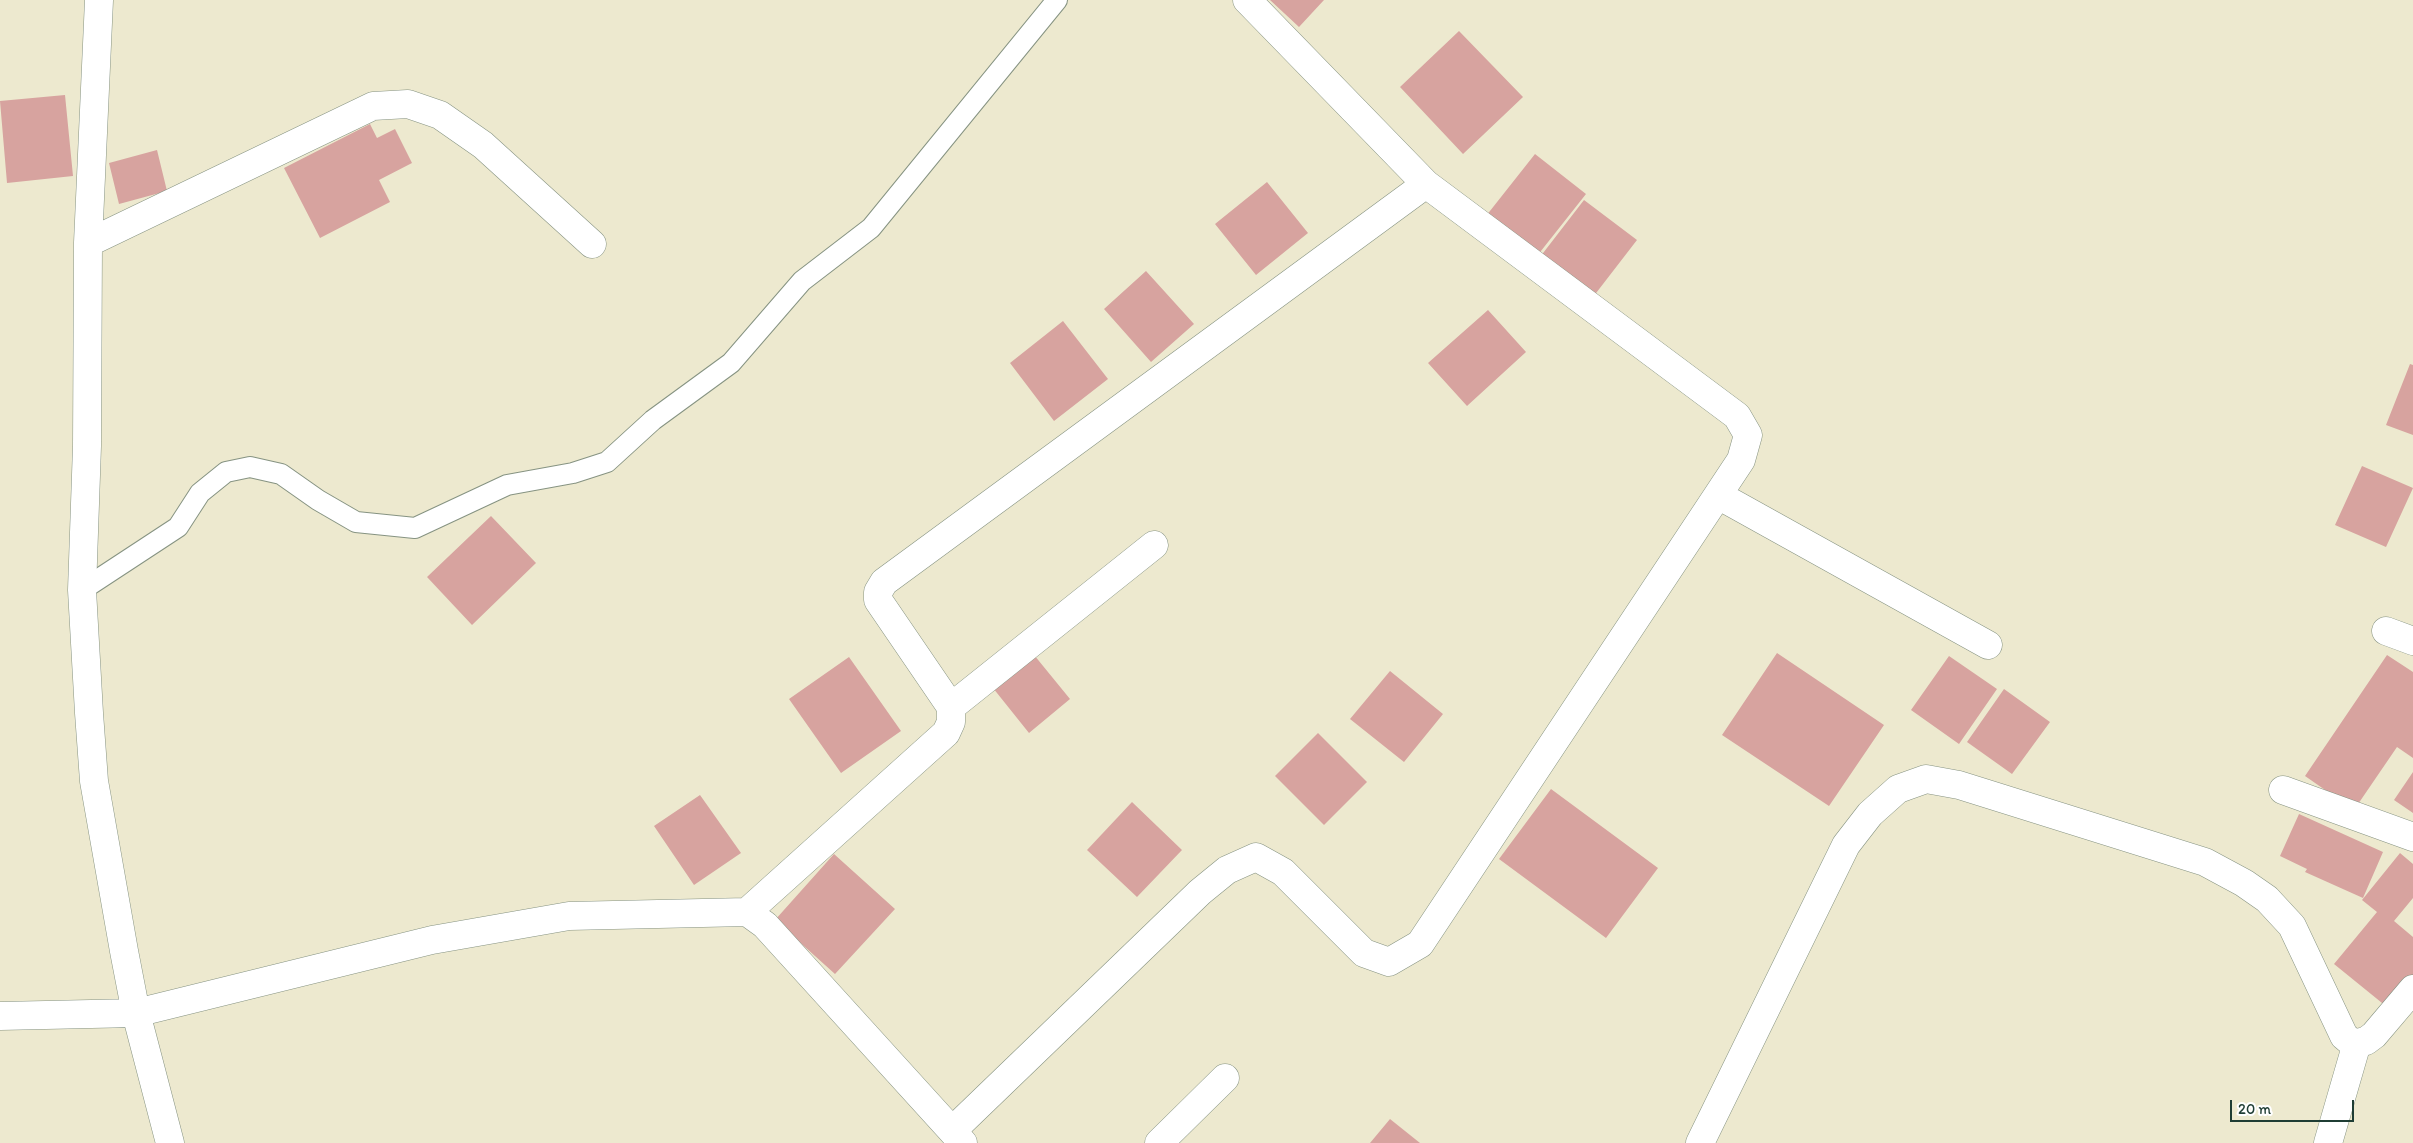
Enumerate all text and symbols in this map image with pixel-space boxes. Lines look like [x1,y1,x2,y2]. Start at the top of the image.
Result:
scale bar [2233,1090,2357,1122]
text: 20 m [2238,1100,2271,1118]

